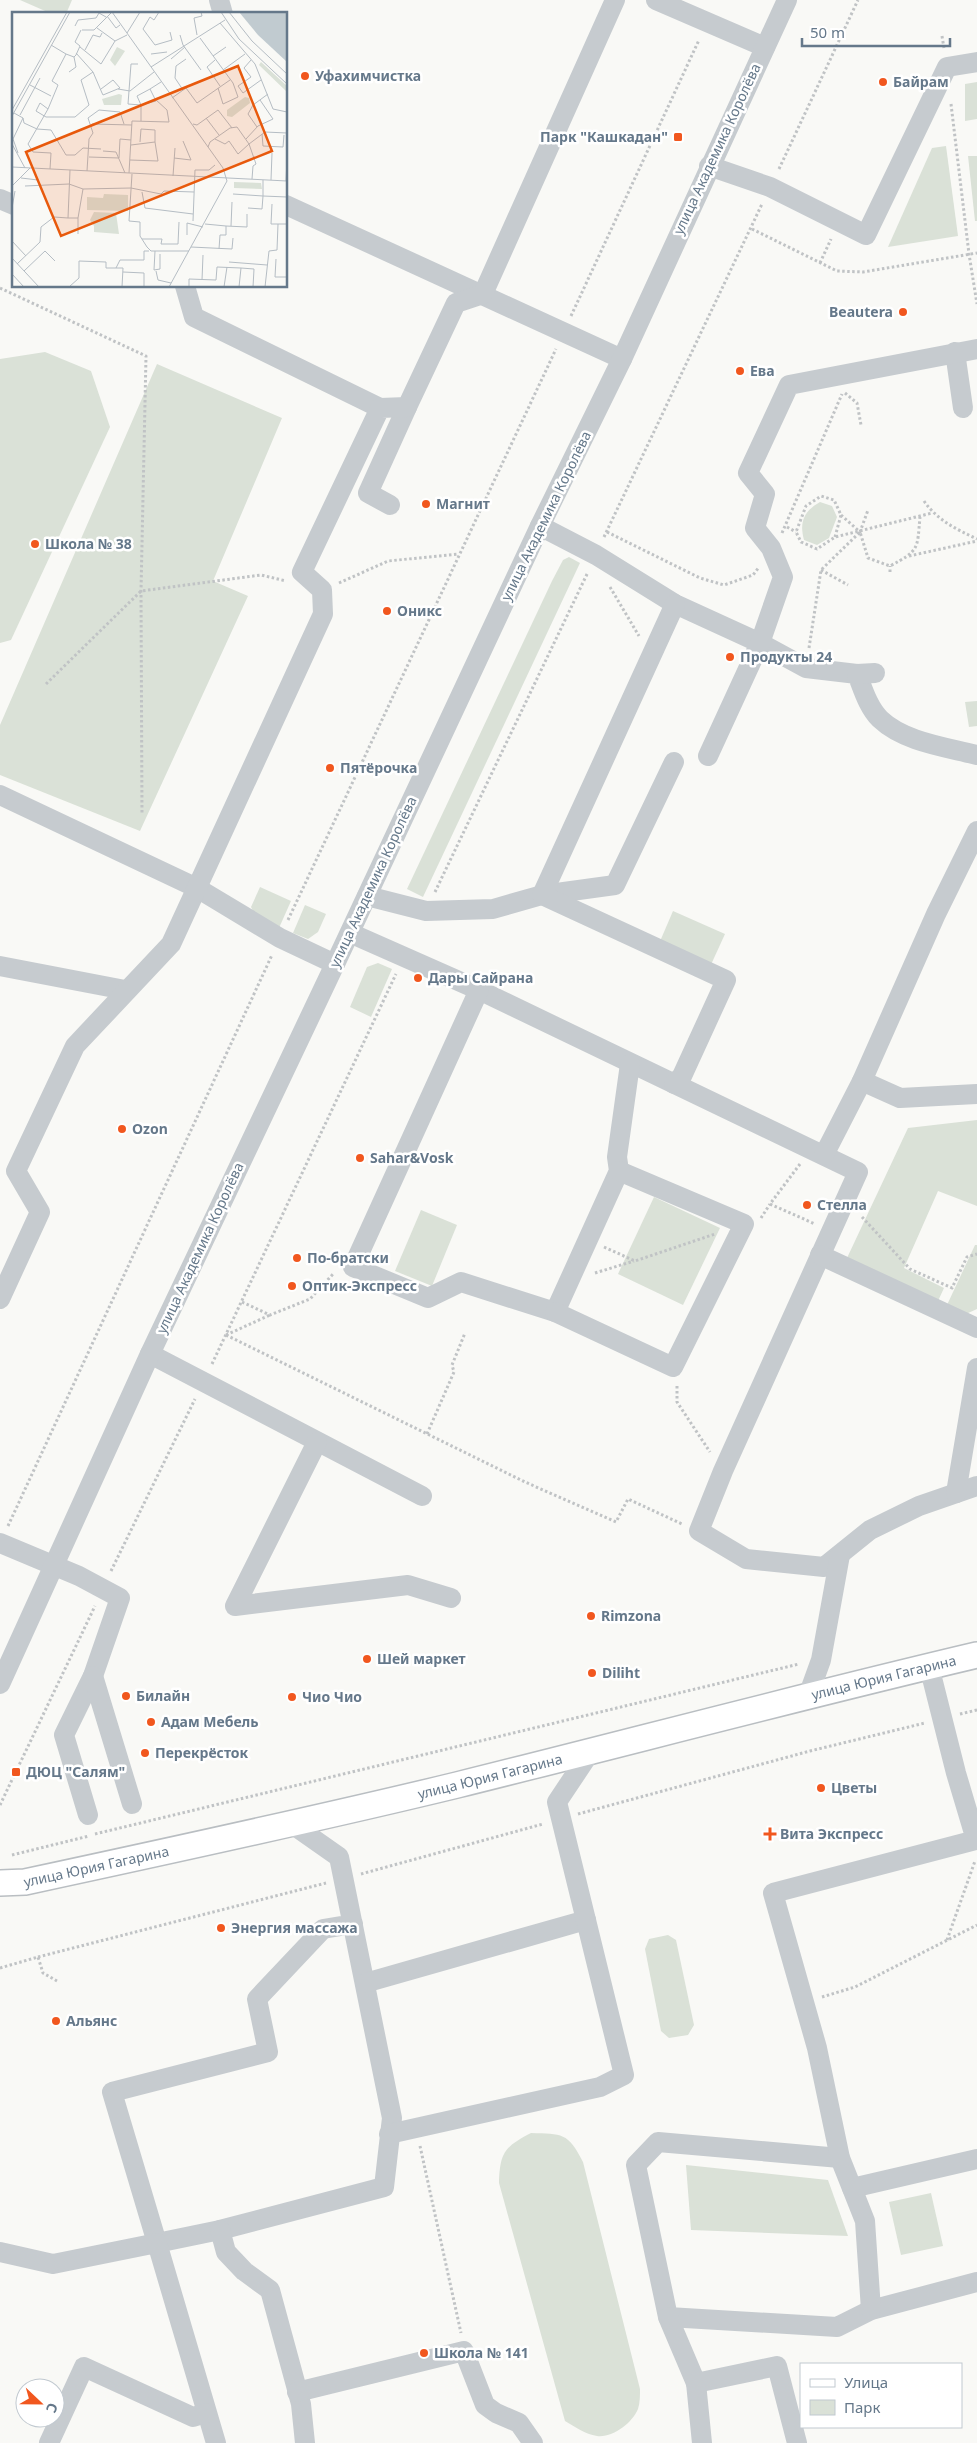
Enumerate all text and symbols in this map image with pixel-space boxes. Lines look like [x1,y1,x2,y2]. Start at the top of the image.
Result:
inset map [12,12,288,288]
scale bar [802,15,950,47]
text: 50 m [810,22,845,42]
street label: улица Академика Королёва [668,60,765,237]
place label: Уфахимчистка [315,66,421,85]
marker: Уфахимчистка [299,70,311,82]
place label: Байрам [893,72,949,91]
marker: Байрам [877,76,889,88]
place label: Парк "Кашкадан" [540,127,668,146]
marker: Парк "Кашкадан" [672,131,684,143]
place label: Beautera [829,302,893,321]
marker: Beautera [897,306,909,318]
place label: Ева [750,361,775,380]
marker: Ева [734,365,746,377]
street label: улица Академика Королёва [496,428,595,604]
place label: Магнит [436,494,490,513]
marker: Магнит [420,498,432,510]
place label: Школа № 38 [45,534,132,553]
marker: Школа № 38 [29,538,41,550]
place label: Оникс [397,601,442,620]
marker: Оникс [381,605,393,617]
place label: Продукты 24 [740,647,832,666]
marker: Продукты 24 [724,651,736,663]
place label: Пятёрочка [340,758,417,777]
marker: Пятёрочка [324,762,336,774]
street label: улица Академика Королёва [324,793,421,970]
place label: Дары Сайрана [428,968,533,987]
marker: Дары Сайрана [412,972,424,984]
place label: Ozon [132,1119,168,1138]
marker: Ozon [116,1123,128,1135]
place label: Sahar&Vosk [370,1148,454,1167]
marker: Sahar&Vosk [354,1152,366,1164]
street label: улица Академика Королёва [151,1159,248,1336]
place label: Стелла [817,1195,867,1214]
marker: Стелла [801,1199,813,1211]
place label: По-братски [307,1248,389,1267]
marker: По-братски [291,1252,303,1264]
place label: Оптик-Экспресс [302,1276,417,1295]
marker: Оптик-Экспресс [286,1280,298,1292]
place label: Rimzona [601,1606,661,1625]
marker: Rimzona [585,1610,597,1622]
place label: Шей маркет [377,1649,466,1668]
street label: улица Юрия Гагарина [809,1650,958,1704]
marker: Шей маркет [361,1653,373,1665]
place label: Diliht [602,1663,640,1682]
marker: Diliht [586,1667,598,1679]
place label: Билайн [136,1686,190,1705]
place label: Чио Чио [302,1687,362,1706]
marker: Билайн [120,1690,132,1702]
marker: Чио Чио [286,1691,298,1703]
place label: Адам Мебель [161,1712,259,1731]
marker: Адам Мебель [145,1716,157,1728]
place label: Перекрёсток [155,1743,249,1762]
marker: Перекрёсток [139,1747,151,1759]
street label: улица Юрия Гагарина [416,1749,564,1803]
place label: ДЮЦ "Салям" [26,1762,125,1781]
marker: ДЮЦ "Салям" [10,1766,22,1778]
place label: Цветы [831,1778,877,1797]
marker: Цветы [815,1782,827,1794]
place label: Вита Экспресс [780,1824,883,1843]
marker: Вита Экспресс [764,1828,776,1840]
street label: улица Юрия Гагарина [22,1841,171,1891]
place label: Энергия массажа [231,1918,357,1937]
marker: Энергия массажа [215,1922,227,1934]
place label: Альянс [66,2011,117,2030]
marker: Альянс [50,2015,62,2027]
place label: Школа № 141 [434,2343,529,2362]
marker: Школа № 141 [418,2347,430,2359]
legend [800,2363,962,2428]
text: Улица [844,2372,888,2392]
north arrow [15,2378,65,2428]
text: Парк [844,2397,880,2417]
text: С [42,2400,63,2416]

